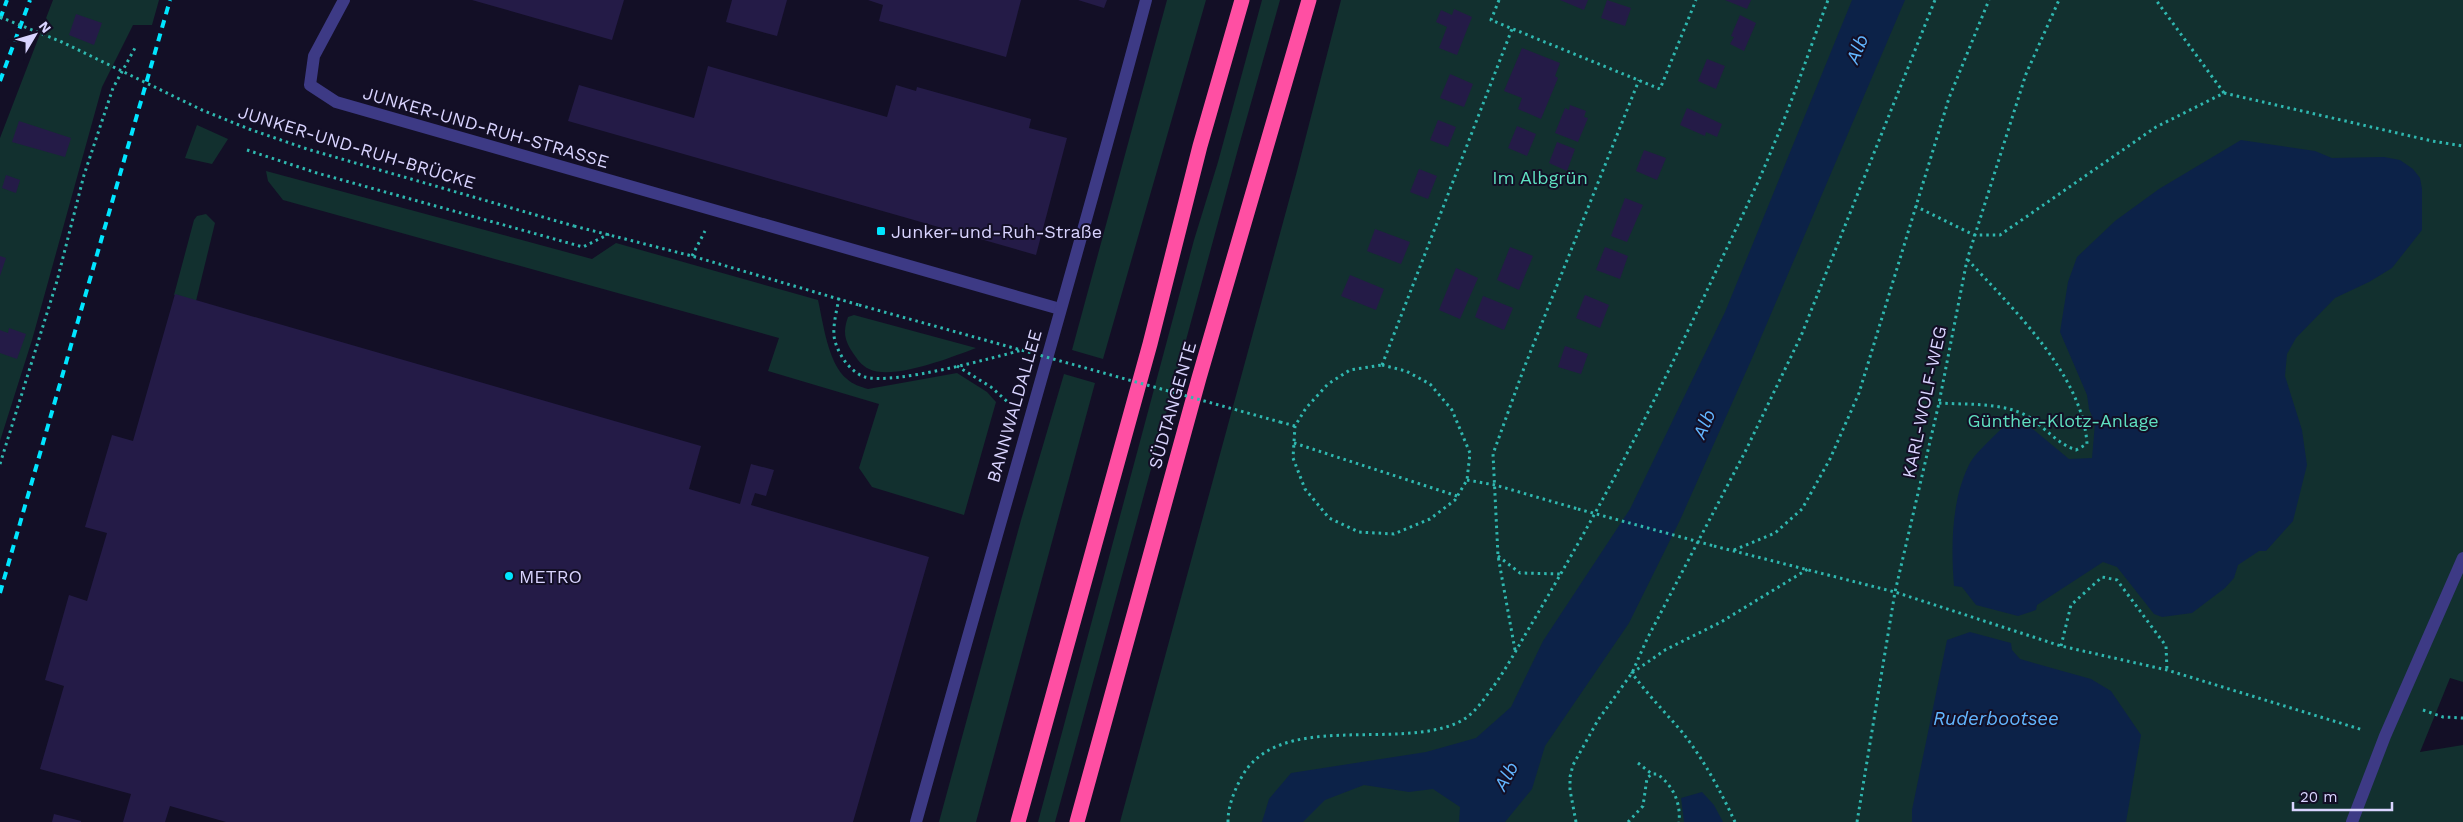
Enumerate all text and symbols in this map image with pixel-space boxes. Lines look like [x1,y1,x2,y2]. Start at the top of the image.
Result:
north arrow [10,10,60,60]
text: N [36,18,55,36]
water label: Alb [1840,31,1873,68]
street label: JUNKER-UND-RUH-STRASSE [361,82,611,172]
street label: JUNKER-UND-RUH-BRÜCKE [236,101,478,193]
park label: Im Albgrün [1492,167,1588,188]
place label: Junker-und-Ruh-Straße [891,221,1102,242]
marker: Junker-und-Ruh-Straße [875,225,887,237]
street label: KARL-WOLF-WEG [1898,324,1950,480]
street label: BANNWALDALLEE [982,327,1046,485]
street label: SÜDTANGENTE [1144,339,1200,471]
water label: Alb [1687,406,1720,443]
park label: Günther-Klotz-Anlage [1967,410,2159,431]
place label: METRO [519,566,582,587]
marker: METRO [503,570,515,582]
water label: Ruderbootsee [1933,707,2059,730]
water label: Alb [1488,757,1523,795]
scale bar [2293,780,2392,812]
text: 20 m [2300,788,2338,806]

